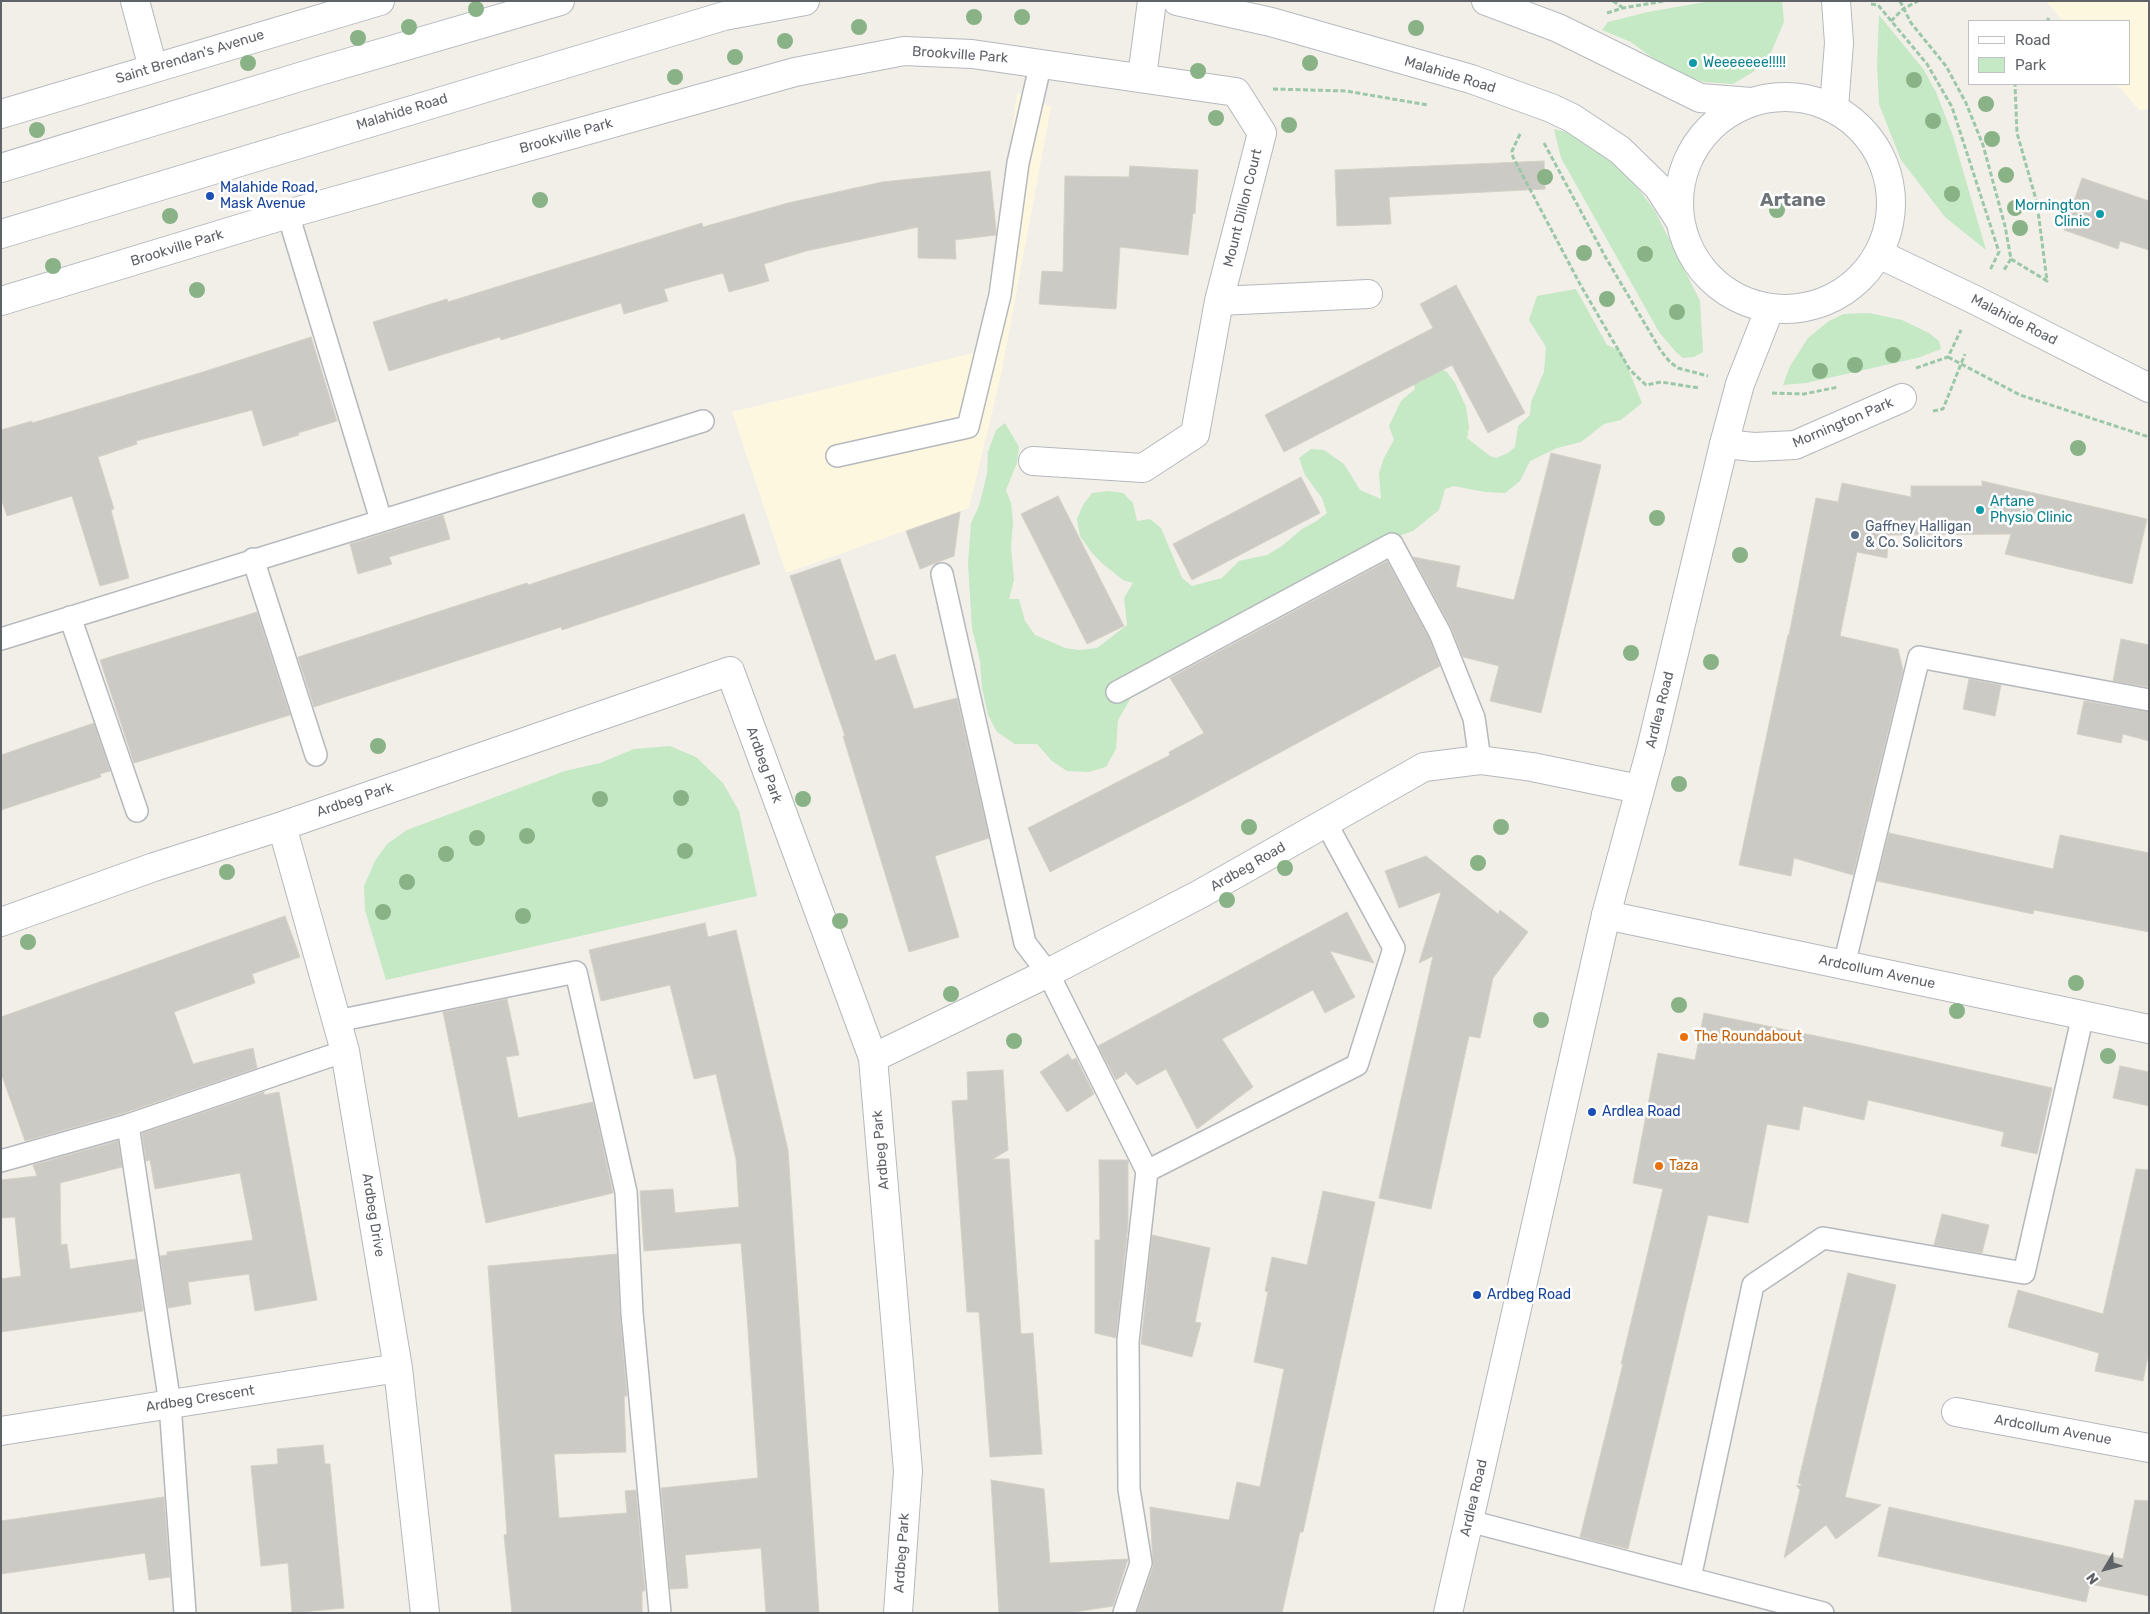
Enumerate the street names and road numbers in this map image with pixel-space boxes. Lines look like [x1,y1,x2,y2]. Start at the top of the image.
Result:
street label: Saint Brendan's Avenue [114,26,266,88]
street label: Brookville Park [911,43,1009,67]
street label: Malahide Road [1402,53,1498,97]
street label: Malahide Road [354,90,450,134]
street label: Brookville Park [517,115,615,157]
street label: Mount Dillon Court [1220,147,1266,269]
street label: Brookville Park [129,226,225,270]
street label: Malahide Road [1968,291,2060,349]
street label: Mornington Park [1790,394,1896,452]
street label: Ardlea Road [1642,670,1678,750]
street label: Ardbeg Park [742,725,786,805]
street label: Ardbeg Park [314,779,396,821]
street label: Ardbeg Road [1207,839,1289,895]
street label: Ardcollum Avenue [1817,951,1937,993]
street label: Ardbeg Park [869,1109,893,1191]
street label: Ardbeg Drive [358,1172,388,1258]
street label: Ardbeg Crescent [144,1382,256,1416]
street label: Ardcollum Avenue [1993,1411,2113,1449]
street label: Ardlea Road [1457,1458,1491,1538]
street label: Ardbeg Park [891,1513,913,1593]

